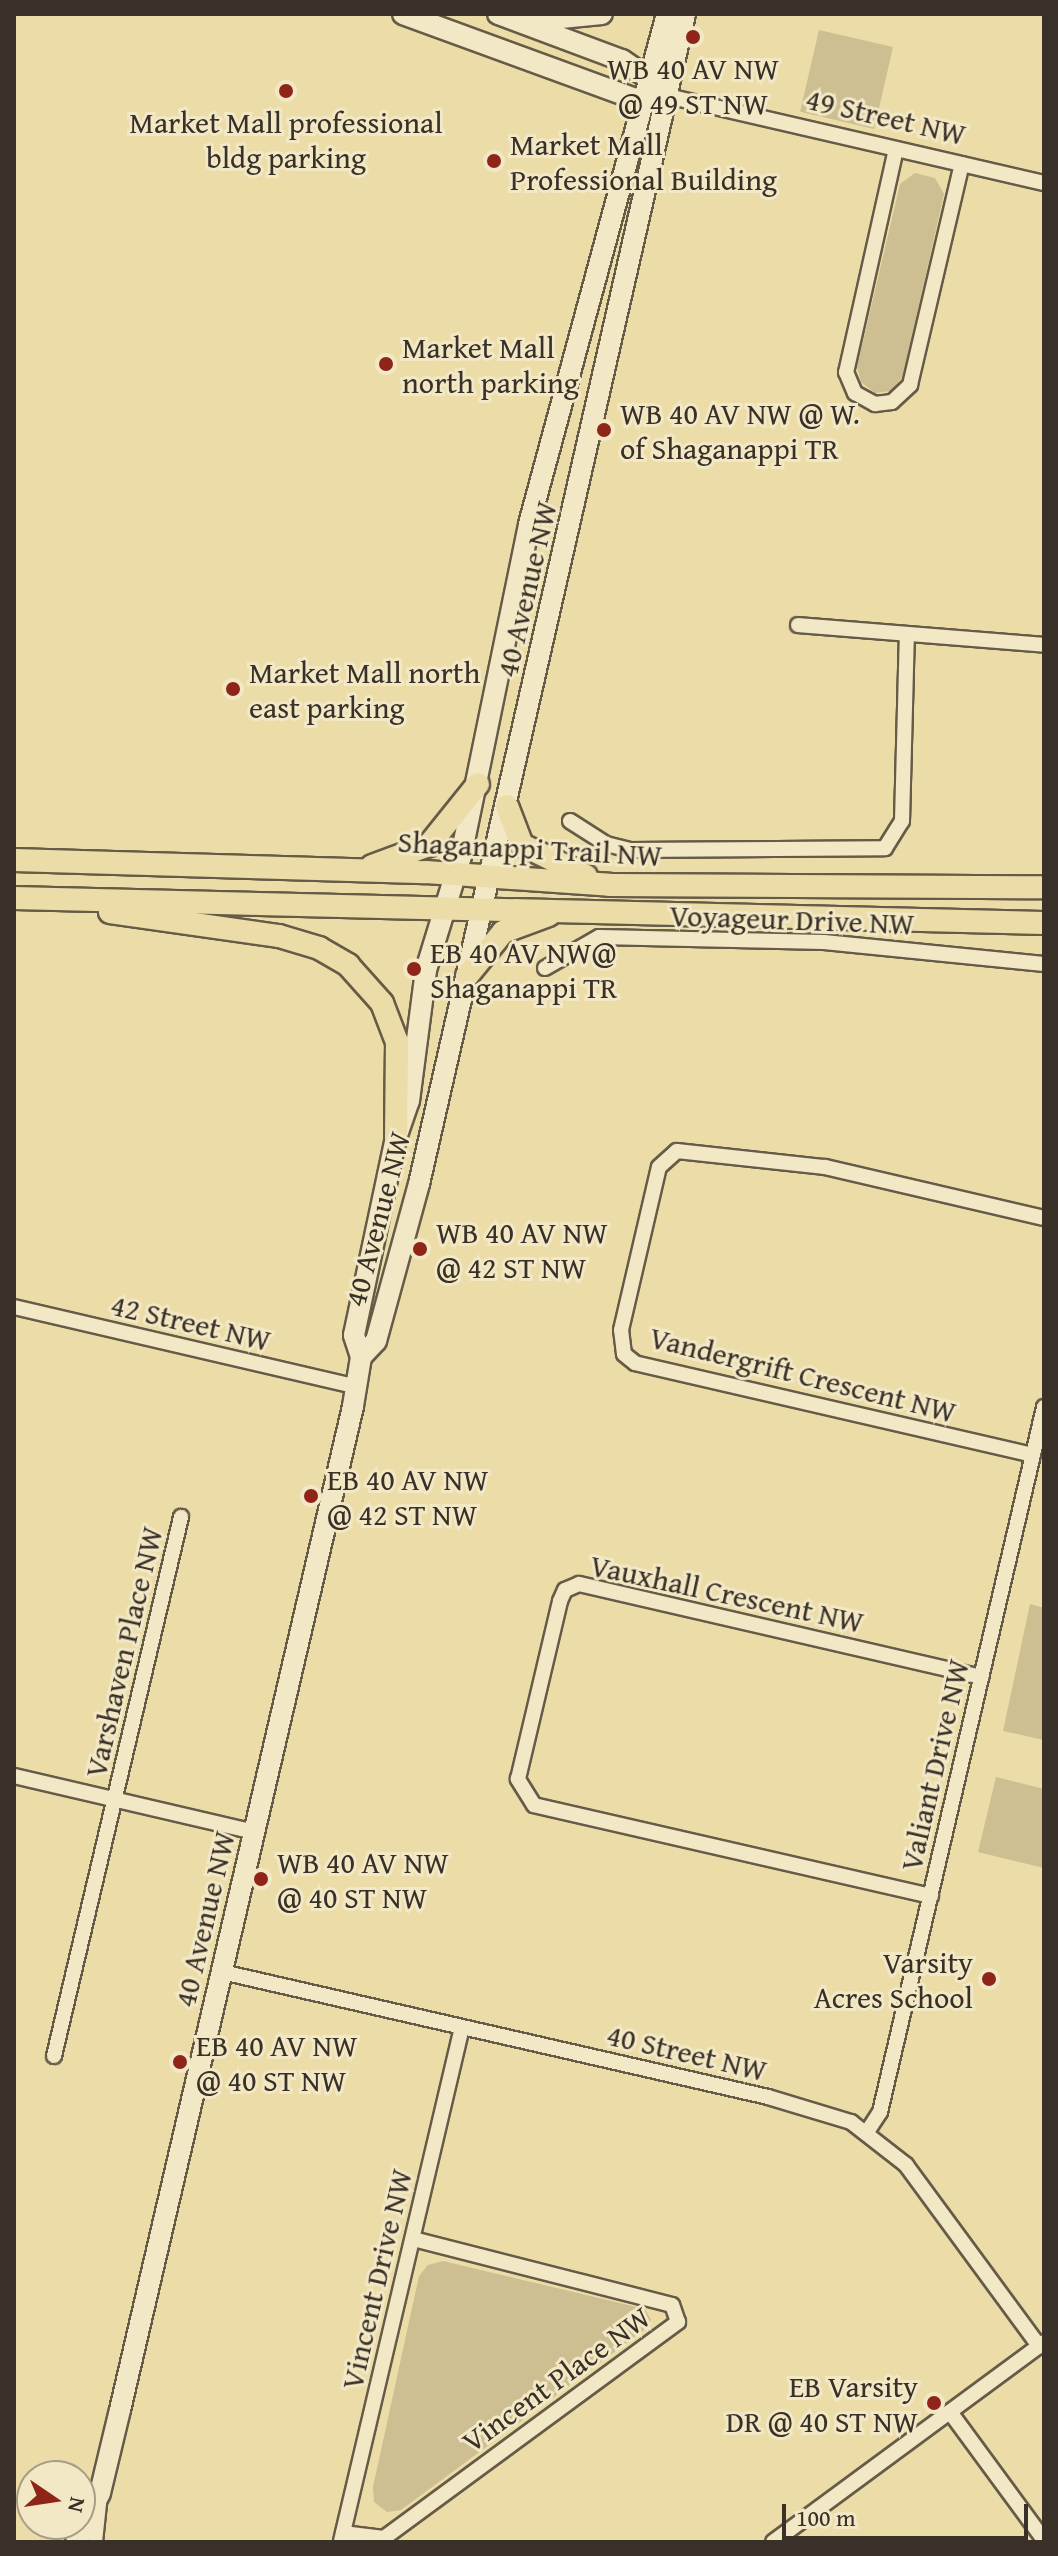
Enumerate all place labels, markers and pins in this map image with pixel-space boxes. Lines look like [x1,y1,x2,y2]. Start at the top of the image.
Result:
marker: WB 40 AV NW @ 49 ST NW [684,28,702,46]
place label: WB 40 AV NW @ 49 ST NW [607,50,779,120]
marker: Market Mall professional bldg parking [277,82,295,100]
place label: Market Mall professional bldg parking [129,104,443,174]
place label: Market Mall Professional Building [510,126,777,196]
marker: Market Mall Professional Building [485,152,503,170]
place label: Market Mall north parking [402,329,579,400]
marker: Market Mall north parking [377,355,395,373]
place label: WB 40 AV NW @ W. of Shaganappi TR [620,395,860,466]
marker: WB 40 AV NW @ W. of Shaganappi TR [595,421,613,439]
place label: Market Mall north east parking [249,654,480,724]
marker: Market Mall north east parking [224,680,242,698]
place label: EB 40 AV NW@ Shaganappi TR [430,934,617,1004]
marker: EB 40 AV NW@ Shaganappi TR [405,960,423,978]
place label: WB 40 AV NW @ 42 ST NW [436,1214,608,1284]
marker: WB 40 AV NW @ 42 ST NW [411,1240,429,1258]
place label: EB 40 AV NW @ 42 ST NW [327,1461,488,1532]
marker: EB 40 AV NW @ 42 ST NW [302,1487,320,1505]
place label: WB 40 AV NW @ 40 ST NW [277,1844,449,1914]
marker: WB 40 AV NW @ 40 ST NW [252,1870,270,1888]
place label: Varsity Acres School [814,1944,973,2014]
marker: Varsity Acres School [980,1970,998,1988]
place label: EB 40 AV NW @ 40 ST NW [196,2027,357,2098]
marker: EB 40 AV NW @ 40 ST NW [171,2053,189,2071]
place label: EB Varsity DR @ 40 ST NW [726,2368,918,2438]
marker: EB Varsity DR @ 40 ST NW [925,2394,943,2412]

